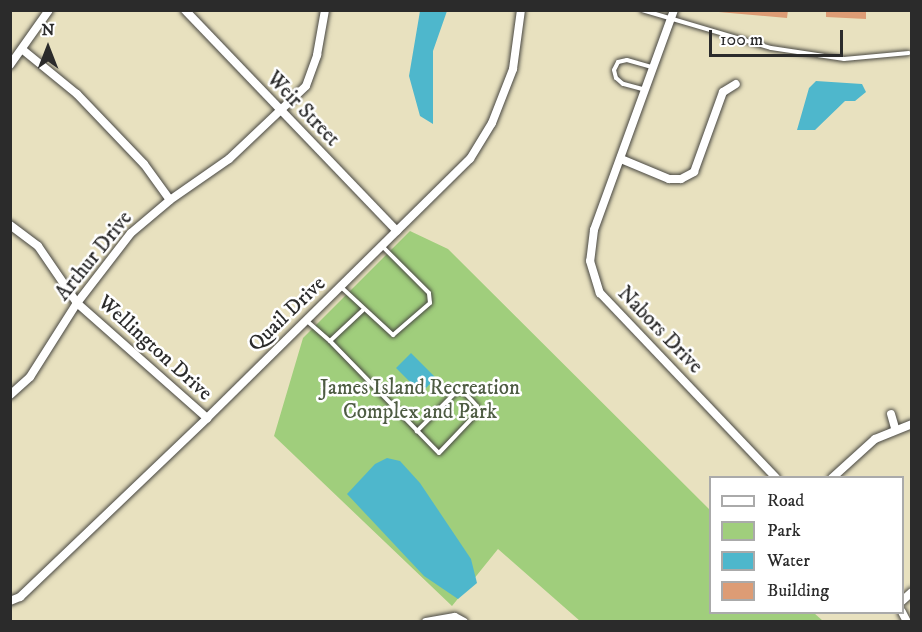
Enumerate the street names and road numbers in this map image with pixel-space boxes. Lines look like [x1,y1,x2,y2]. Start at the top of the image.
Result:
street label: Weir Street [261,66,345,152]
street label: Arthur Drive [50,206,138,306]
street label: Quail Drive [243,271,331,357]
street label: Nabors Drive [612,281,708,379]
street label: Wellington Drive [93,290,217,406]

